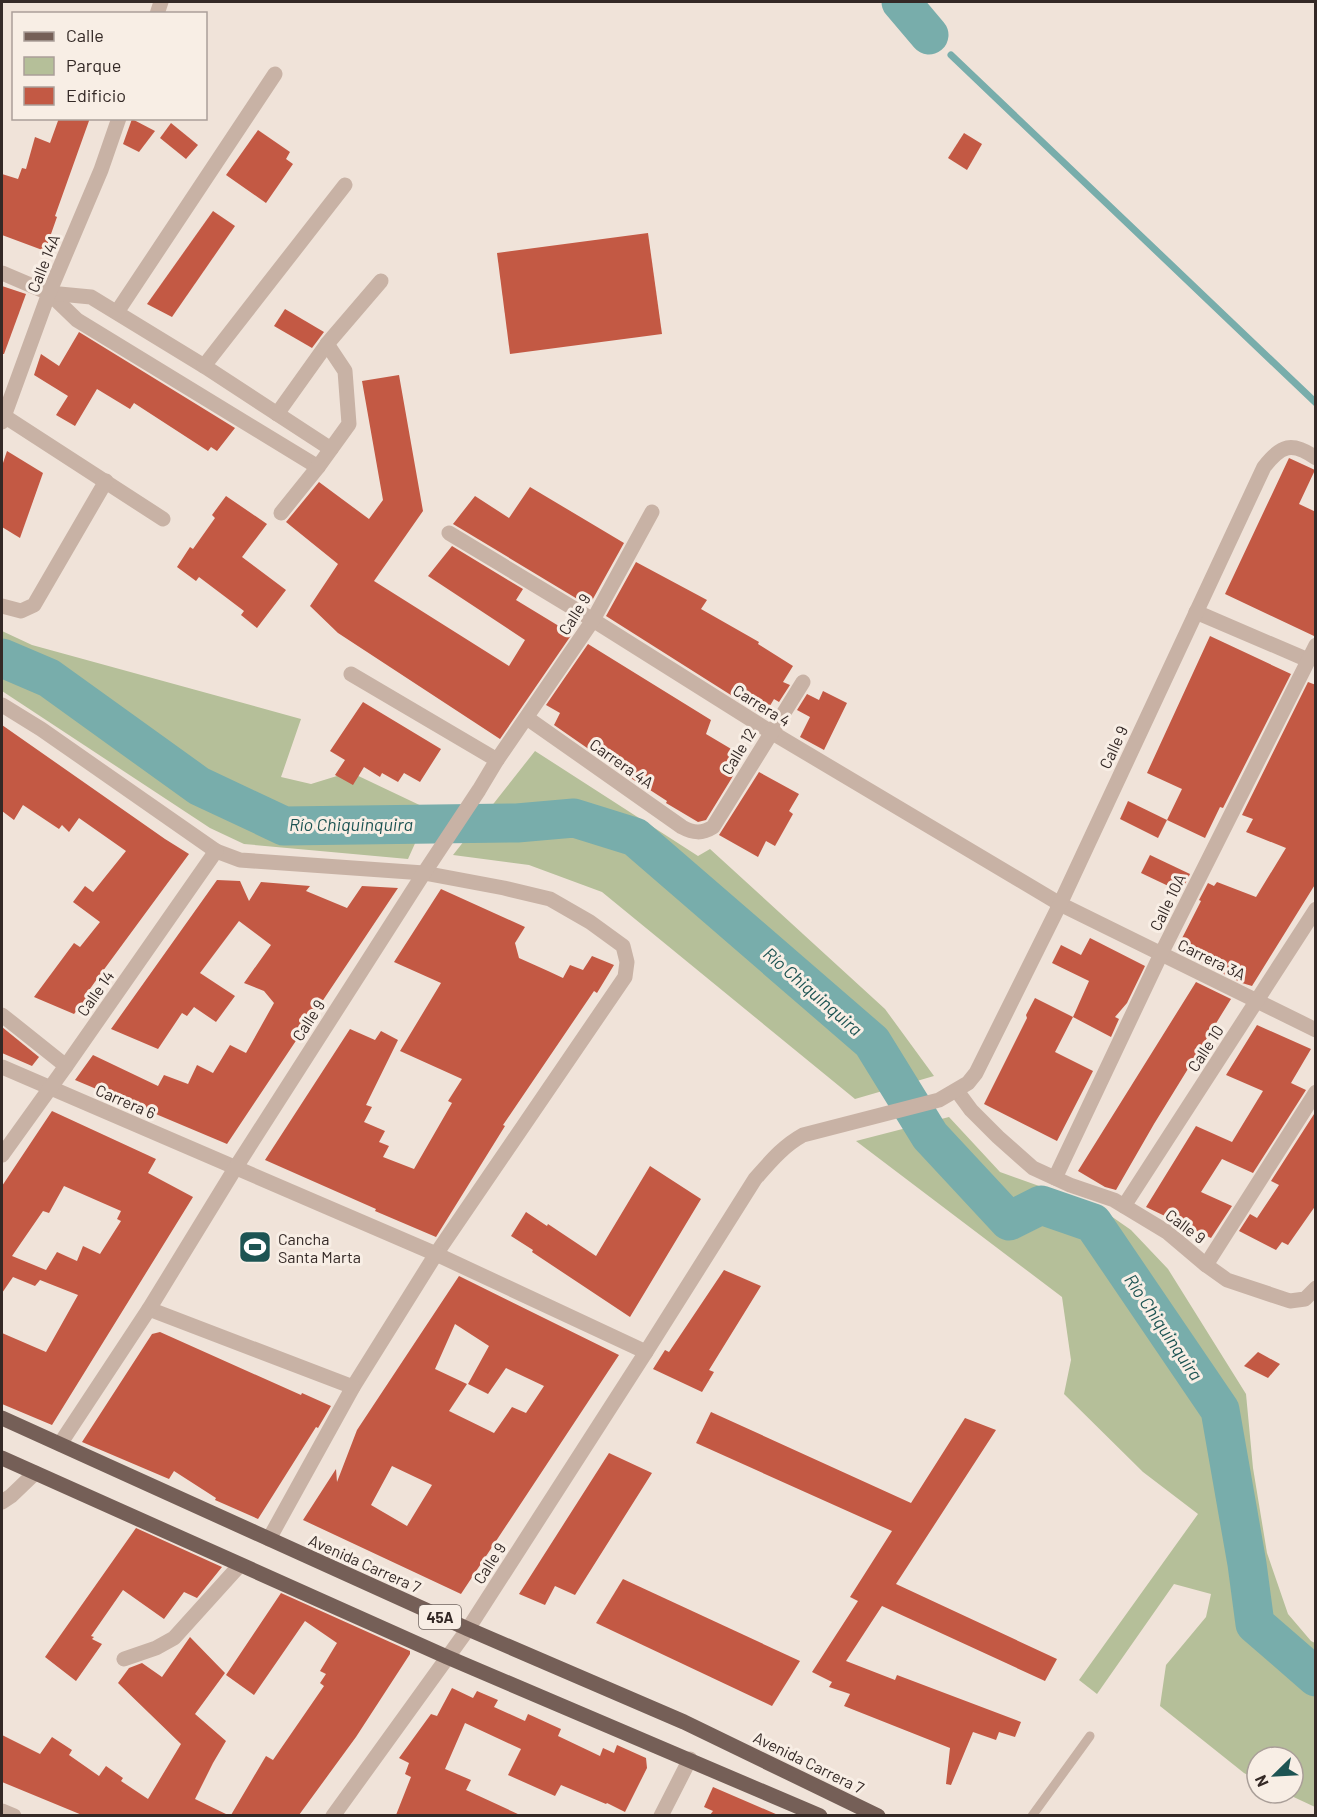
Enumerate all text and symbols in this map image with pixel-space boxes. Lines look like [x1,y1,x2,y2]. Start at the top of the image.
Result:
legend [12,12,207,120]
text: Calle [66,24,104,46]
text: Parque [66,54,121,76]
text: Edificio [66,84,126,106]
street label: Calle 14A [23,231,63,295]
street label: Calle 9 [554,590,594,638]
street label: Carrera 4 [730,680,794,730]
street label: Calle 9 [1095,723,1131,771]
street label: Calle 12 [717,724,759,778]
street label: Carrera 4A [586,734,658,792]
water label: Río Chiquinquira [289,813,413,835]
street label: Calle 10A [1145,870,1189,934]
street label: Carrera 3A [1175,934,1249,984]
water label: Río Chiquinquira [759,942,867,1040]
street label: Calle 14 [73,967,117,1019]
street label: Calle 9 [288,996,328,1044]
street label: Calle 10 [1183,1021,1227,1075]
street label: Carrera 6 [93,1080,159,1122]
street label: Calle 9 [1162,1205,1210,1247]
sports icon: Cancha Santa Marta [237,1229,273,1265]
place label: Cancha Santa Marta [278,1229,361,1266]
water label: Río Chiquinquira [1120,1269,1208,1385]
street label: Avenida Carrera 7 [306,1530,424,1596]
street label: Calle 9 [469,1539,509,1587]
road number: 45A [419,1605,461,1629]
street label: Avenida Carrera 7 [751,1727,868,1797]
north arrow [1245,1745,1305,1805]
text: N [1250,1773,1272,1790]

